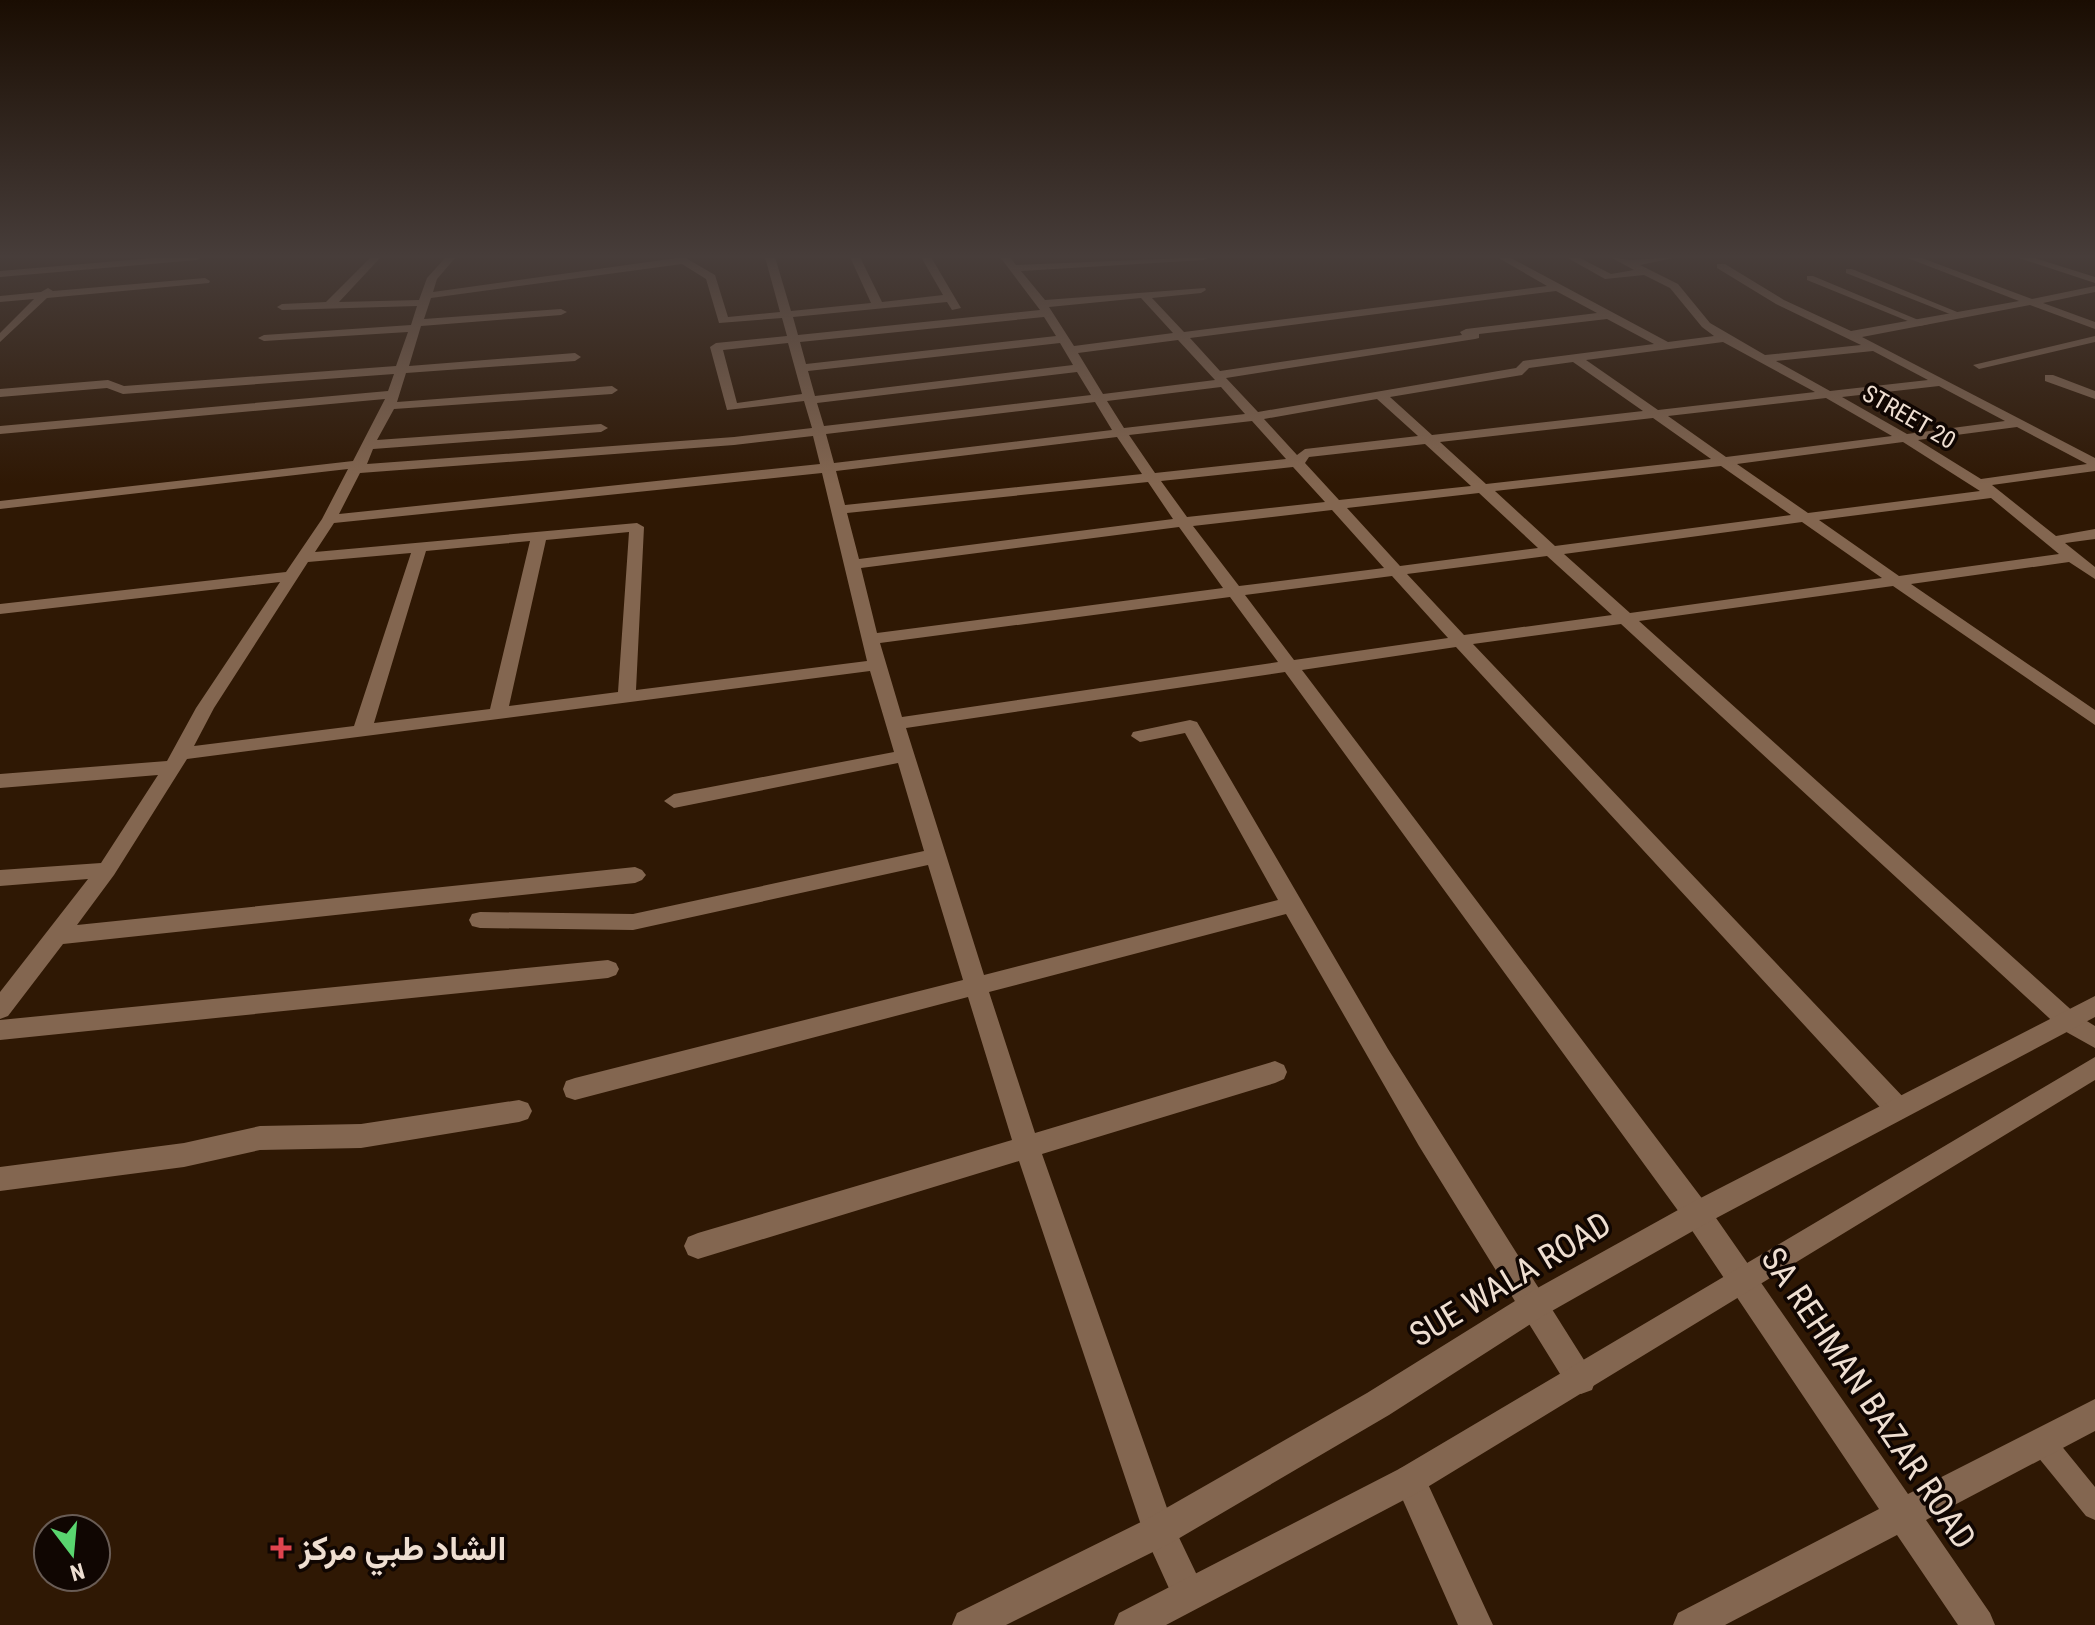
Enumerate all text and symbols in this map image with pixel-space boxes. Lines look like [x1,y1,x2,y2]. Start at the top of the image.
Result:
street label: STREET 20 [1857,379,1961,455]
street label: SUE WALA ROAD [1402,1203,1618,1355]
street label: SA REHMAN BAZAR ROAD [1753,1240,1985,1556]
north arrow [32,1513,112,1593]
place label: الشاد طبي مرکز [298,1528,506,1576]
marker: الشاد طبي مرکز [270,1537,292,1559]
text: N [67,1558,87,1586]

